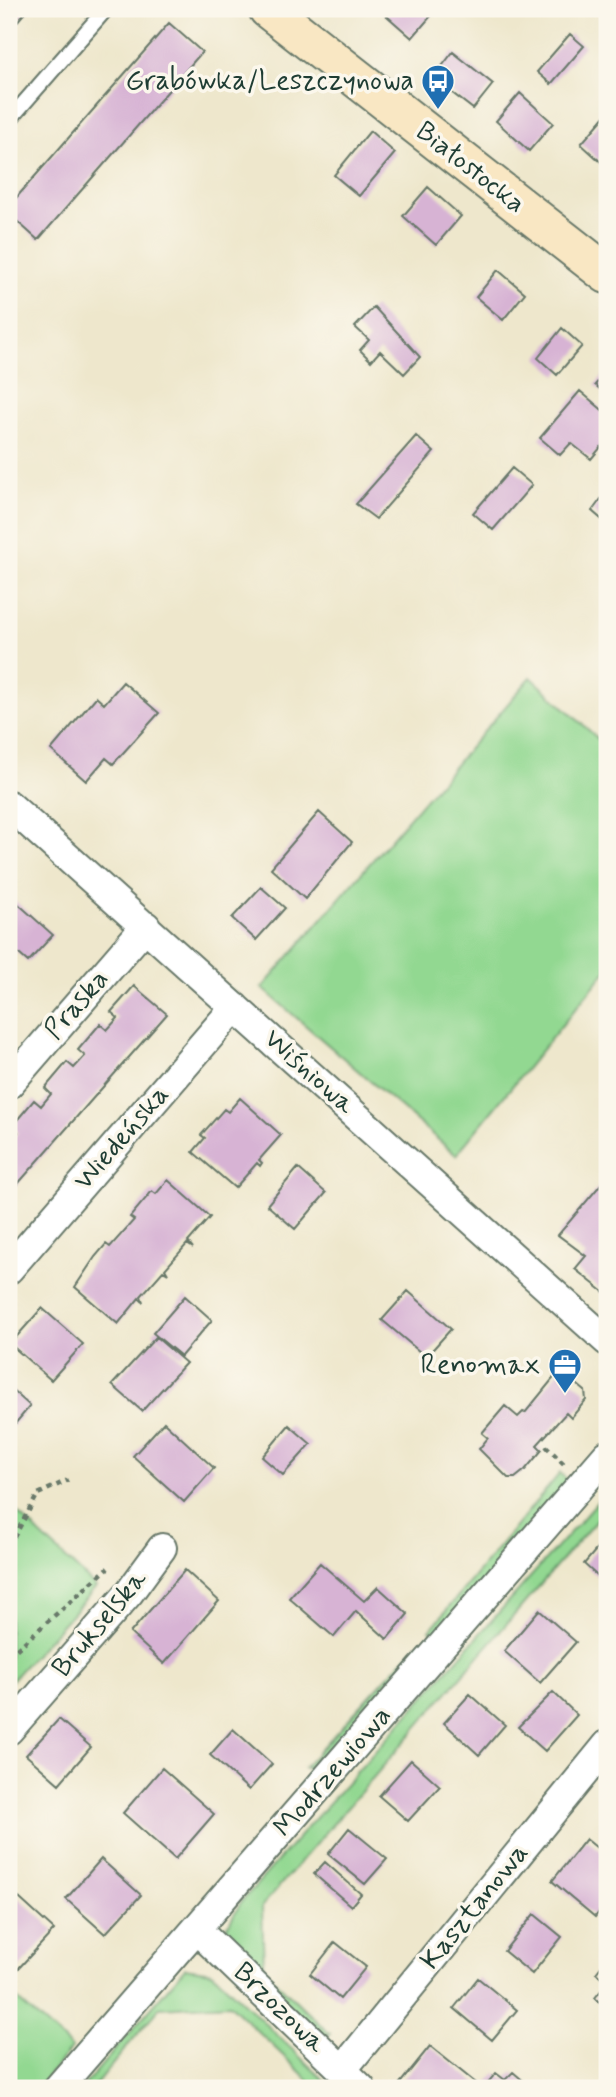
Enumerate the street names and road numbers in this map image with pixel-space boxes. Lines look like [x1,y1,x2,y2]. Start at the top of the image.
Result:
street label: Białostocka [407,113,533,223]
street label: Praska [36,962,118,1048]
street label: Wiśniowa [255,1021,363,1123]
street label: Wiedeńska [66,1077,178,1199]
street label: Brukselska [44,1562,156,1686]
street label: Modrzewiowa [266,1699,400,1845]
street label: Kasztanowa [413,1836,537,1978]
street label: Brzozowa [225,1954,334,2062]

